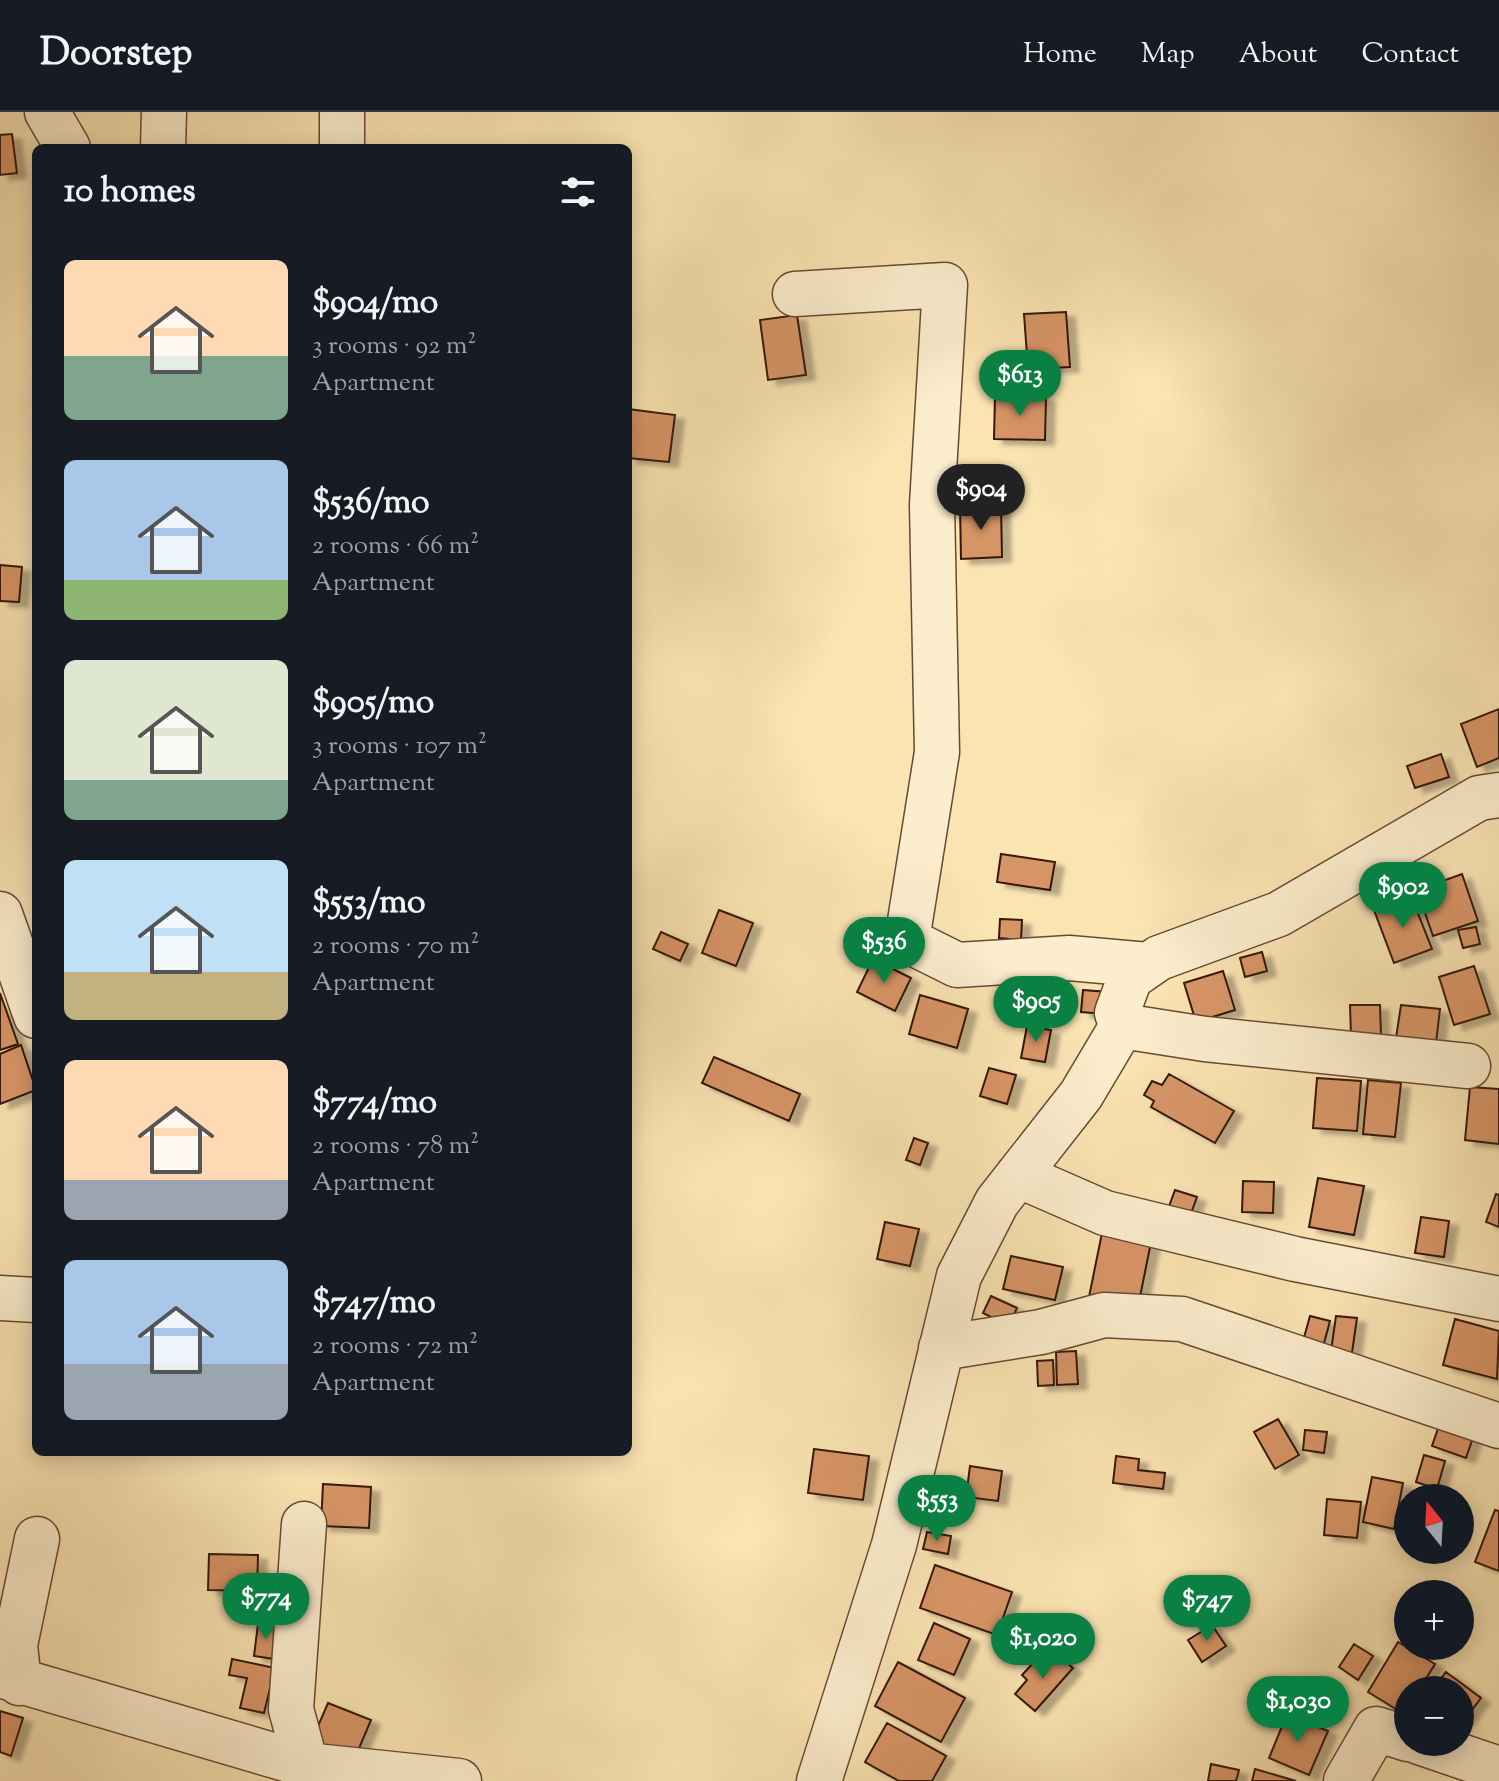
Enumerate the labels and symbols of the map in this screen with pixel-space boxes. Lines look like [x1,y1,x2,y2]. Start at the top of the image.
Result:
pin: $613 [973,350,1067,418]
pin: $904 [934,464,1028,532]
pin: $902 [1356,862,1450,930]
pin: $536 [837,917,931,985]
pin: $905 [989,976,1083,1044]
pin: $553 [890,1475,984,1543]
north arrow [1394,1484,1474,1564]
pin: $774 [219,1573,313,1641]
pin: $747 [1160,1575,1254,1643]
pin: $1,020 [978,1613,1108,1681]
pin: $1,030 [1233,1676,1363,1744]

